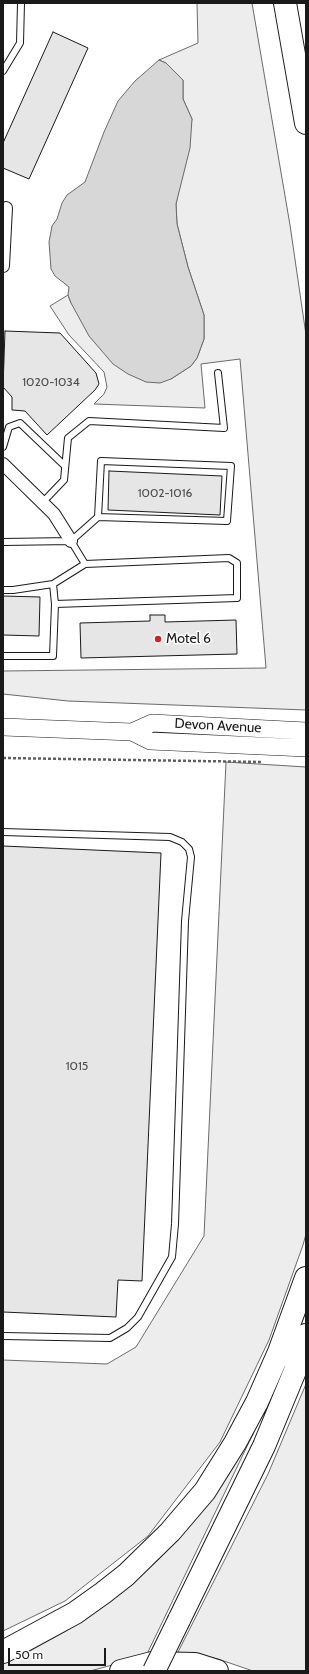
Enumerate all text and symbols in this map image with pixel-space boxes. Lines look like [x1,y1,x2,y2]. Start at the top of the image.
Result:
house number: 1020-1034 [22,375,80,389]
house number: 1002-1016 [138,486,192,500]
place label: Motel 6 [166,631,211,647]
marker: Motel 6 [153,634,163,644]
street label: Devon Avenue [174,715,262,737]
house number: 1015 [66,1059,88,1073]
scale bar [10,1640,108,1666]
text: 50 m [15,1647,43,1662]

